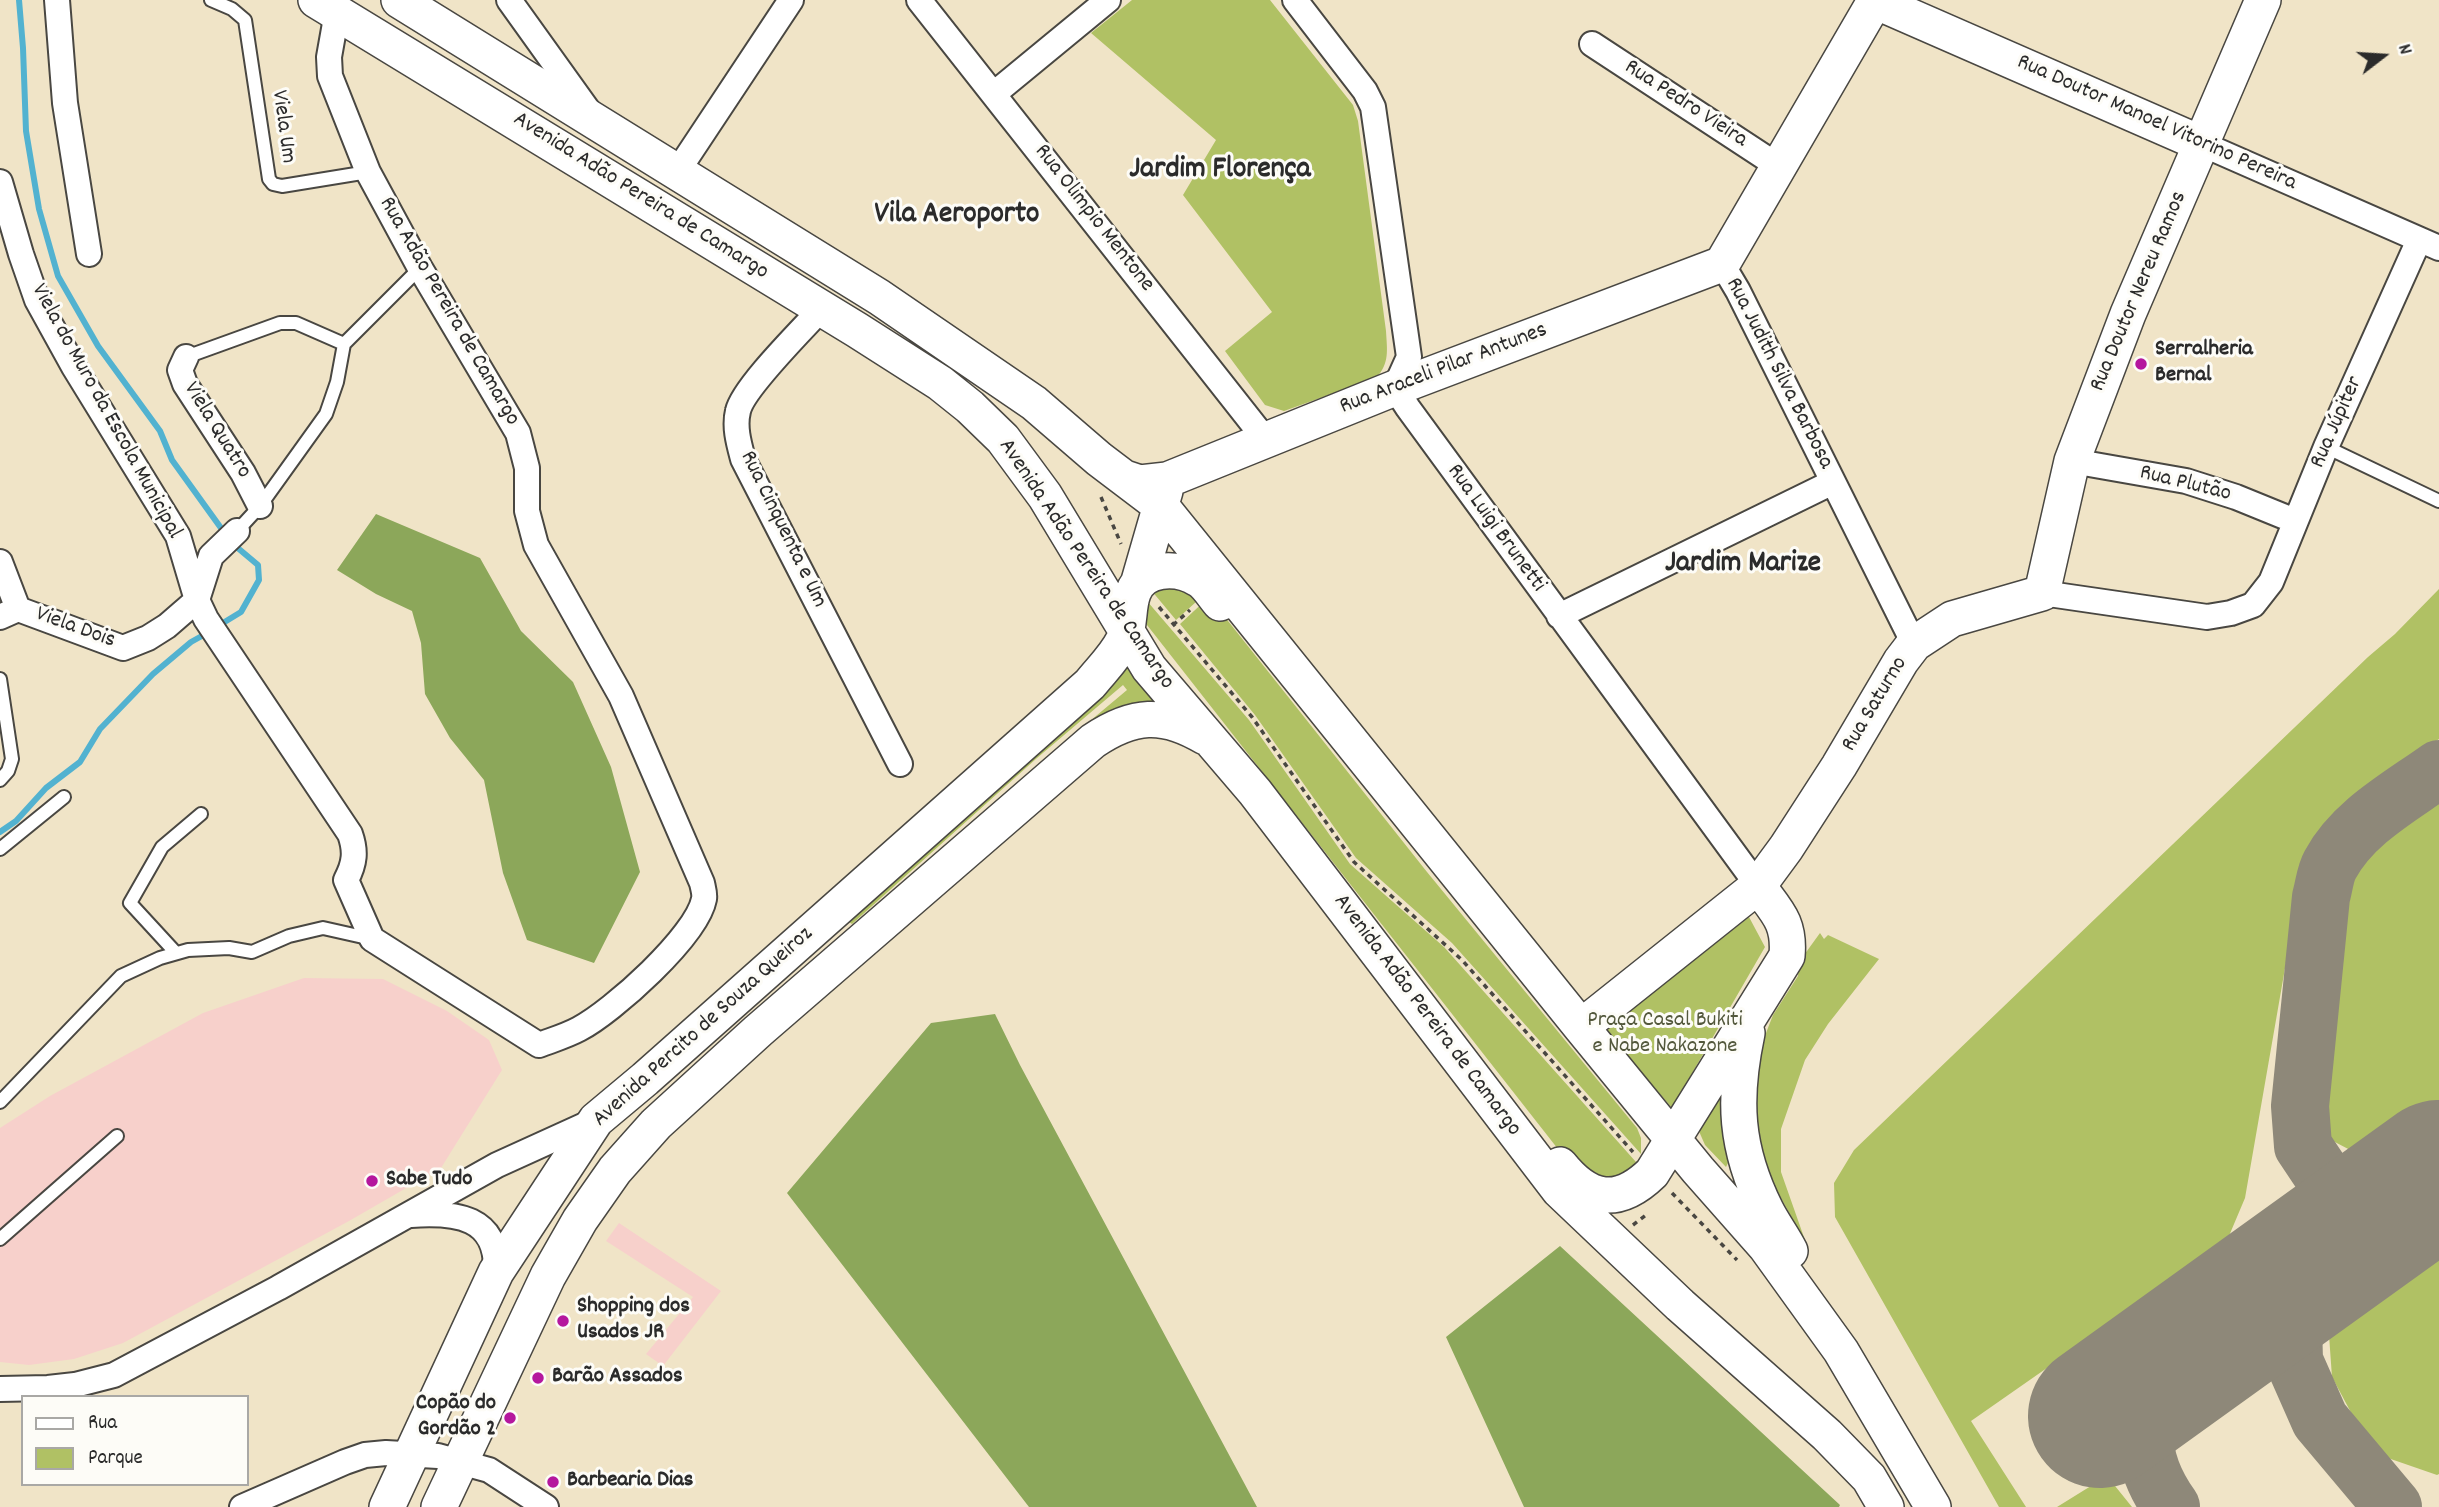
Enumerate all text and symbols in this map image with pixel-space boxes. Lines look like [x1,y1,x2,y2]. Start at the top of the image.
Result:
north arrow [2348,21,2418,91]
text: N [2389,41,2418,58]
street label: Rua Doutor Manoel Vitorino Pereira [2012,50,2300,198]
street label: Rua Pedro Vieira [1618,55,1752,155]
street label: Viela Um [263,89,301,165]
street label: Avenida Adão Pereira de Camargo [507,107,773,287]
street label: Rua Olimpio Mentone [1027,140,1159,298]
district label: Jardim Florença [1129,154,1311,190]
street label: Rua Doutor Nereu Ramos [2085,188,2195,396]
street label: Rua Adão Pereira de Camargo [371,193,525,431]
district label: Vila Aeroporto [875,199,1039,235]
street label: Rua Judith Silva Barbosa [1718,274,1838,474]
street label: Viela do Muro da Escola Municipal [23,280,187,544]
street label: Rua Araceli Pilar Antunes [1336,318,1552,422]
place label: Serralheria Bernal [2155,337,2253,391]
marker: Serralheria Bernal [2133,356,2149,372]
street label: Rua Júpiter [2306,373,2370,473]
street label: Viela Quatro [176,378,256,484]
street label: Avenida Adão Pereira de Camargo [991,435,1179,695]
street label: Rua Cinquenta e Um [732,447,832,613]
street label: Rua Luigi Brunetti [1439,460,1551,598]
street label: Rua Plutão [2136,460,2234,510]
district label: Jardim Marize [1665,548,1821,584]
street label: Viela Dois [31,602,119,656]
street label: Rua Saturno [1837,653,1915,757]
street label: Avenida Adão Pereira de Camargo [1326,889,1526,1143]
street label: Avenida Percito de Souza Queiroz [588,922,820,1134]
park label: Praça Casal Bukiti e Nabe Nakazone [1587,1008,1743,1062]
place label: Sabe Tudo [386,1167,472,1195]
marker: Sabe Tudo [364,1173,380,1189]
place label: Shopping dos Usados JR [577,1294,690,1348]
marker: Shopping dos Usados JR [555,1313,571,1329]
place label: Barão Assados [552,1364,683,1392]
marker: Barão Assados [530,1370,546,1386]
place label: Copão do Gordão 2 [416,1391,496,1445]
legend [21,1395,248,1486]
text: Rua [88,1409,117,1439]
marker: Copão do Gordão 2 [502,1410,518,1426]
text: Parque [88,1444,143,1474]
place label: Barbearia Dias [567,1468,693,1496]
marker: Barbearia Dias [545,1474,561,1490]

